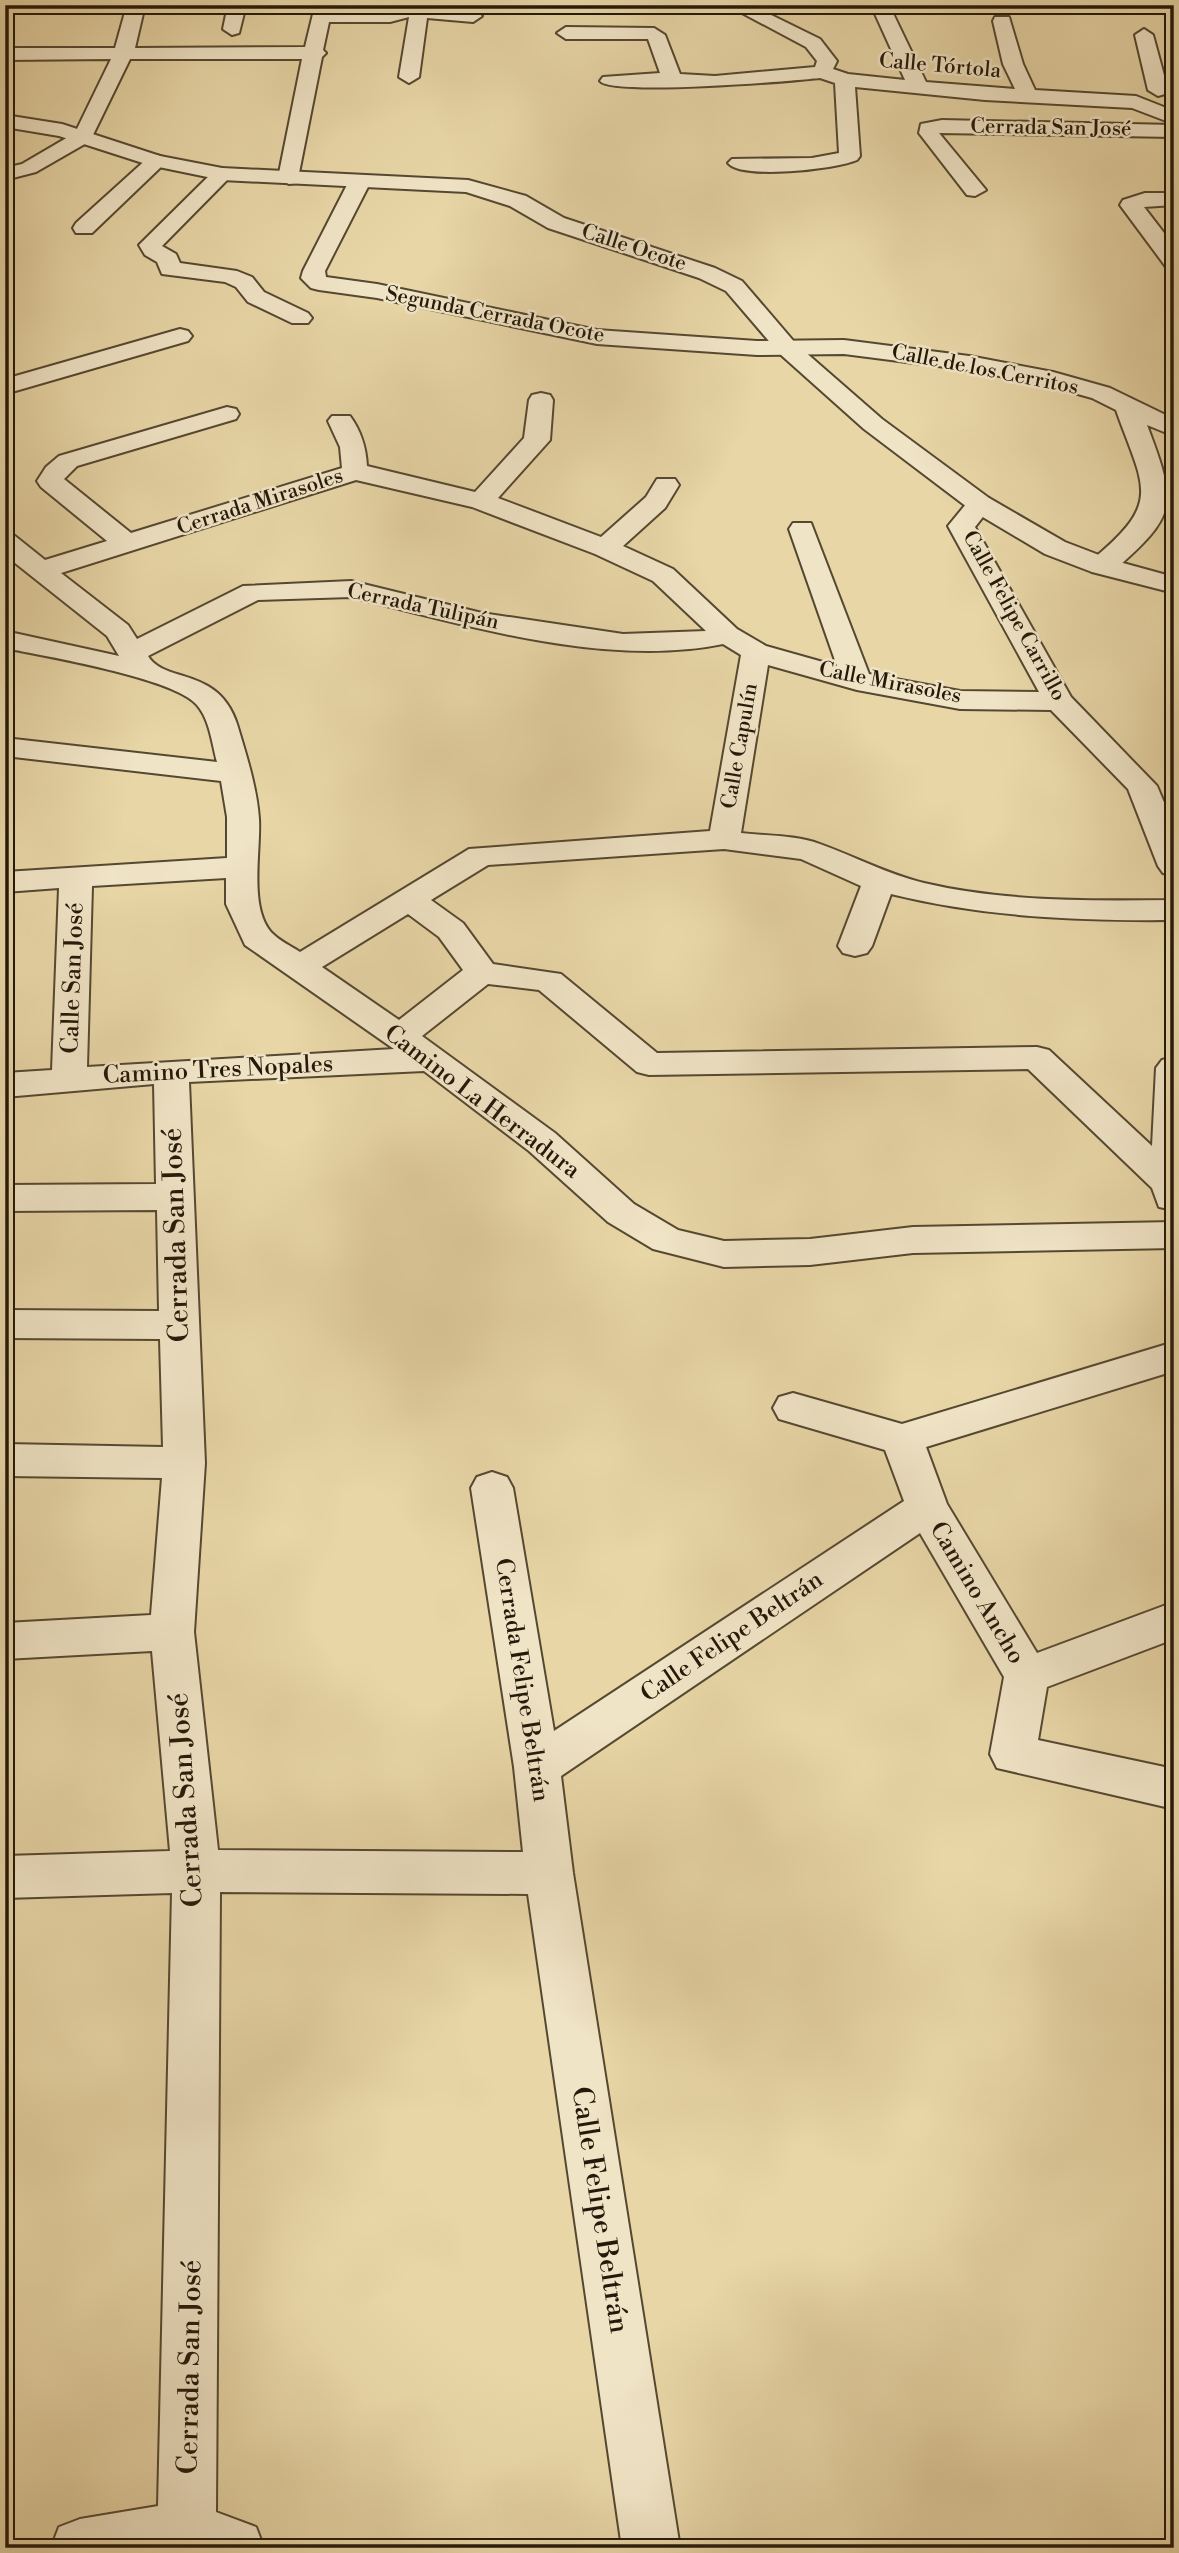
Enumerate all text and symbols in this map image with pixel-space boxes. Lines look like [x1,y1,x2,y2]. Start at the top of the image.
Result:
street label: Calle Tórtola [878,48,1003,84]
street label: Cerrada San José [970,114,1132,142]
street label: Calle Ocote [578,219,690,277]
street label: Segunda Cerrada Ocote [383,281,607,349]
street label: Calle de los Cerritos [889,339,1081,401]
street label: Cerrada Mirasoles [174,463,346,541]
street label: Calle Felipe Carrillo [956,526,1072,706]
street label: Cerrada Tulipán [345,578,502,636]
street label: Calle Mirasoles [817,656,963,710]
street label: Calle Capulín [716,681,764,811]
street label: Calle San José [55,902,91,1054]
street label: Camino La Herradura [378,1019,587,1186]
street label: Camino Tres Nopales [102,1049,334,1091]
street label: Cerrada San José [155,1127,197,1343]
street label: Camino Ancho [923,1516,1031,1670]
street label: Cerrada Felipe Beltrán [488,1556,556,1804]
street label: Calle Felipe Beltrán [635,1565,829,1709]
street label: Cerrada San José [161,1692,211,1908]
street label: Calle Felipe Beltrán [563,2084,637,2336]
street label: Cerrada San José [171,2259,209,2475]

